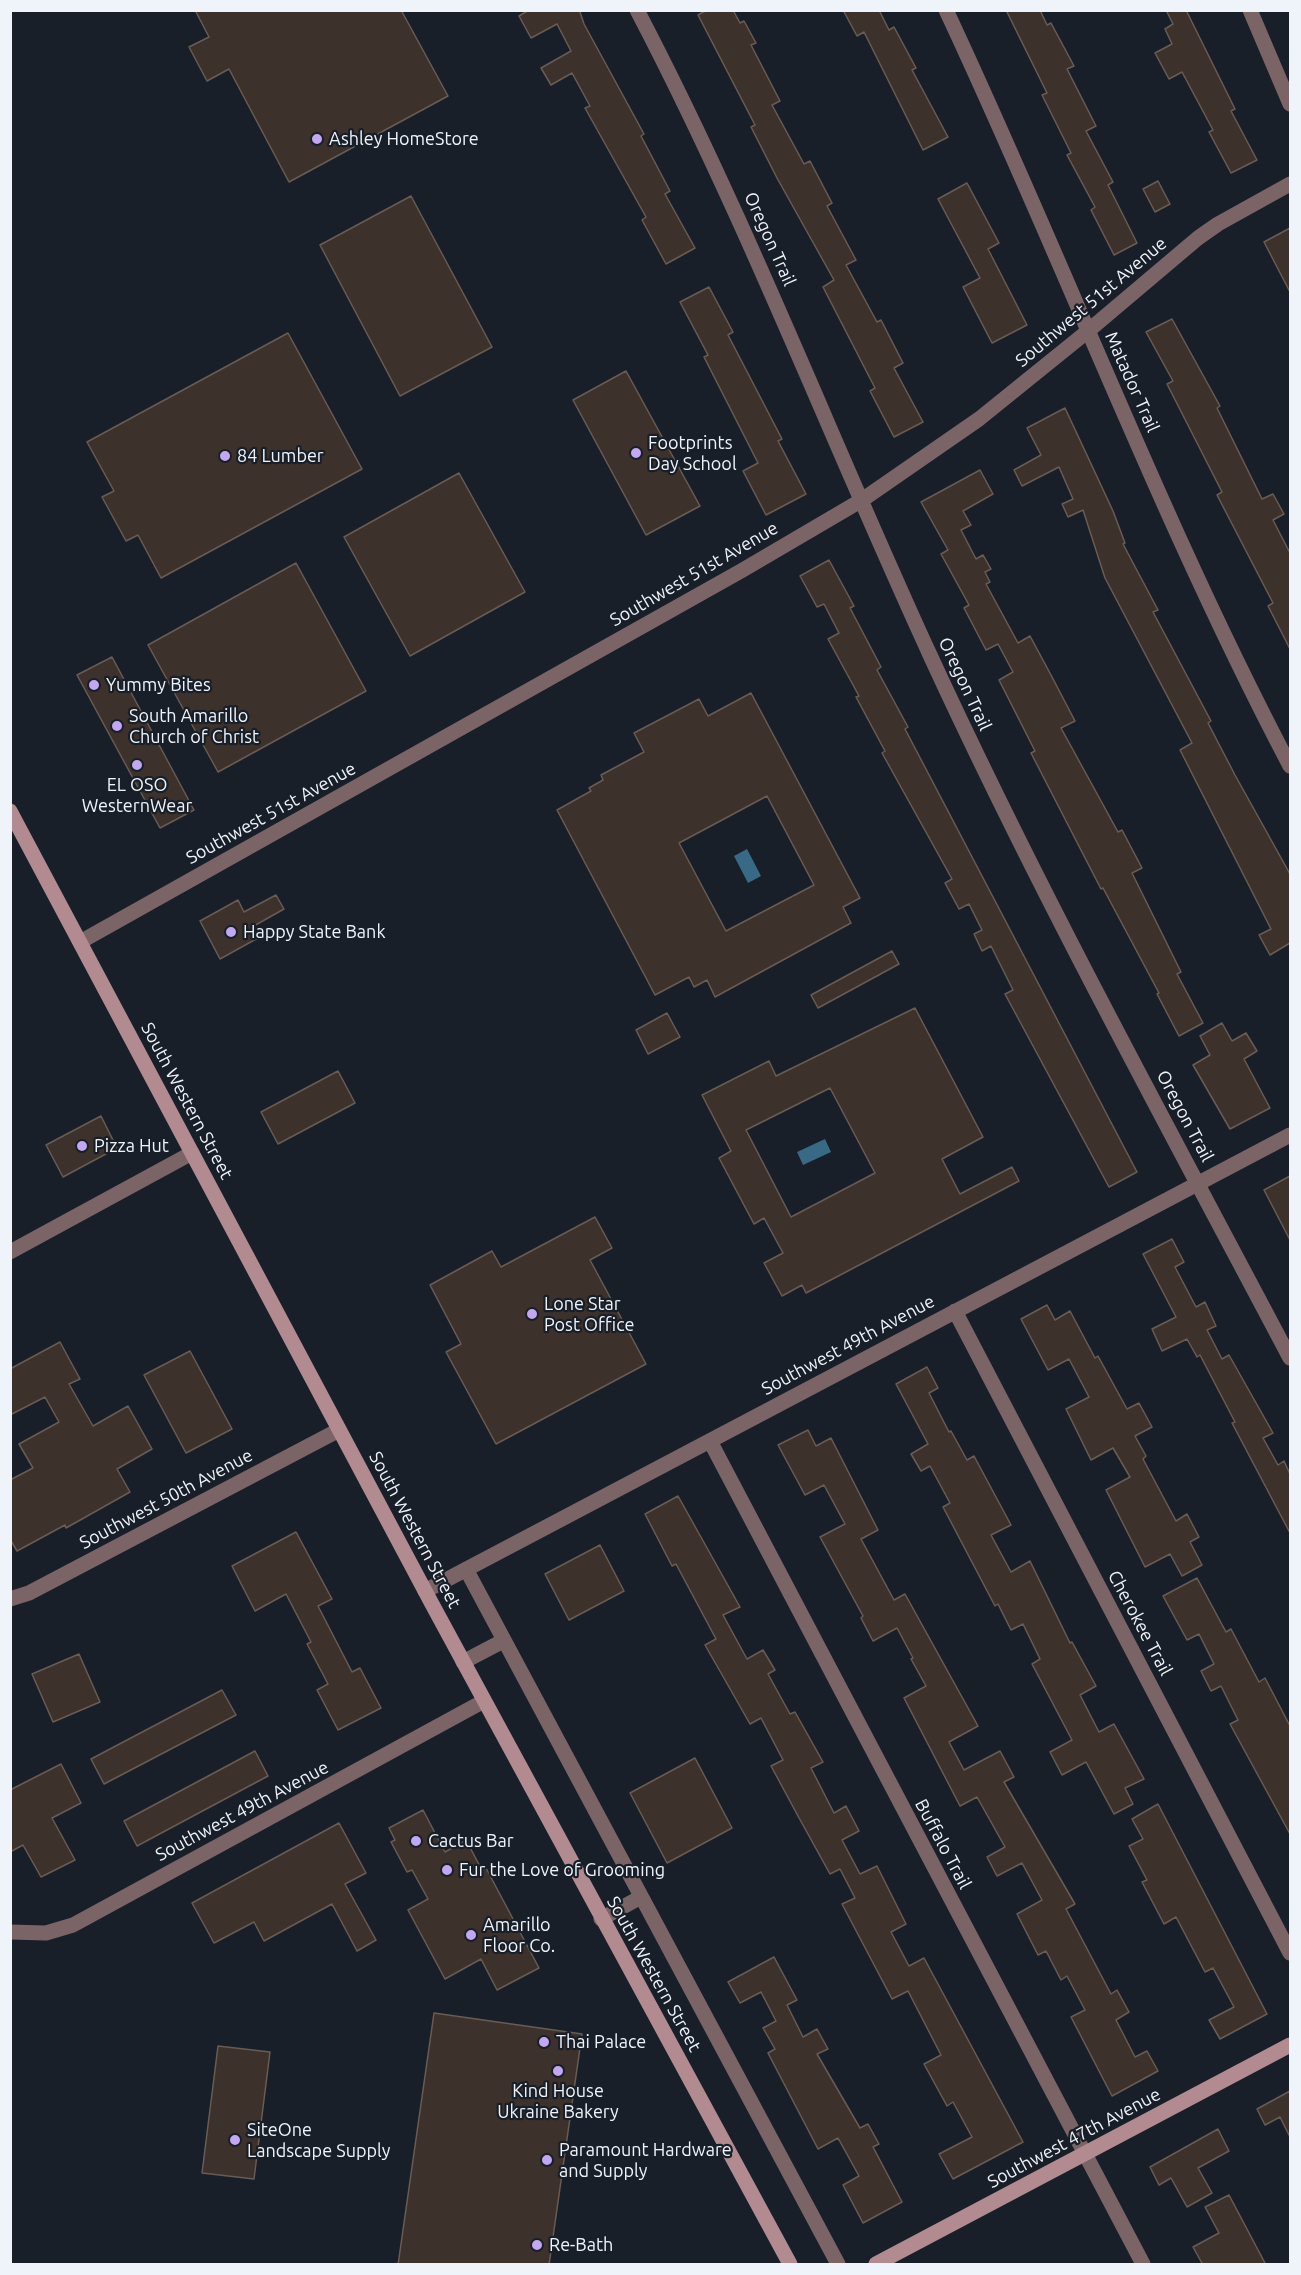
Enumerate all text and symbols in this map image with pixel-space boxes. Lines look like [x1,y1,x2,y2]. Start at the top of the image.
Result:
place label: Ashley HomeStore [329,128,479,150]
marker: Ashley HomeStore [310,132,324,146]
street label: Oregon Trail [740,189,800,289]
street label: Southwest 51st Avenue [1011,233,1171,371]
street label: Matador Trail [1100,328,1164,436]
place label: Footprints Day School [648,432,737,474]
place label: 84 Lumber [237,445,324,467]
marker: Footprints Day School [629,446,643,460]
marker: 84 Lumber [218,449,232,463]
street label: Southwest 51st Avenue [606,517,782,631]
street label: Oregon Trail [934,634,996,734]
place label: Yummy Bites [106,674,211,696]
marker: Yummy Bites [87,678,101,692]
place label: South Amarillo Church of Christ [129,705,259,748]
marker: South Amarillo Church of Christ [110,719,124,733]
street label: Southwest 51st Avenue [182,757,360,869]
marker: EL OSO WesternWear [130,758,144,772]
place label: EL OSO WesternWear [82,774,192,816]
place label: Happy State Bank [243,921,385,943]
marker: Happy State Bank [224,925,238,939]
street label: South Western Street [137,1019,237,1183]
street label: Oregon Trail [1152,1067,1218,1165]
place label: Pizza Hut [94,1135,169,1157]
marker: Pizza Hut [75,1139,89,1153]
street label: Southwest 49th Avenue [758,1290,938,1400]
place label: Lone Star Post Office [544,1293,634,1336]
marker: Lone Star Post Office [525,1307,539,1321]
street label: Southwest 50th Avenue [76,1444,256,1554]
street label: South Western Street [365,1448,465,1612]
street label: Cherokee Trail [1103,1567,1177,1679]
street label: Southwest 49th Avenue [152,1756,332,1866]
street label: Buffalo Trail [910,1795,976,1893]
place label: Cactus Bar [428,1830,513,1852]
marker: Cactus Bar [409,1834,423,1848]
place label: Fur the Love of Grooming [459,1859,665,1881]
marker: Fur the Love of Grooming [440,1863,454,1877]
street label: South Western Street [602,1893,706,2055]
place label: Amarillo Floor Co. [483,1914,555,1956]
marker: Amarillo Floor Co. [464,1928,478,1942]
place label: Thai Palace [556,2031,646,2053]
marker: Thai Palace [537,2035,551,2049]
marker: Kind House Ukraine Bakery [551,2064,565,2078]
place label: Kind House Ukraine Bakery [497,2080,619,2122]
street label: Southwest 47th Avenue [984,2083,1164,2193]
place label: SiteOne Landscape Supply [247,2119,390,2162]
marker: SiteOne Landscape Supply [228,2133,242,2147]
place label: Paramount Hardware and Supply [559,2139,732,2182]
marker: Paramount Hardware and Supply [540,2153,554,2167]
place label: Re-Bath [549,2234,613,2256]
marker: Re-Bath [530,2238,544,2252]

